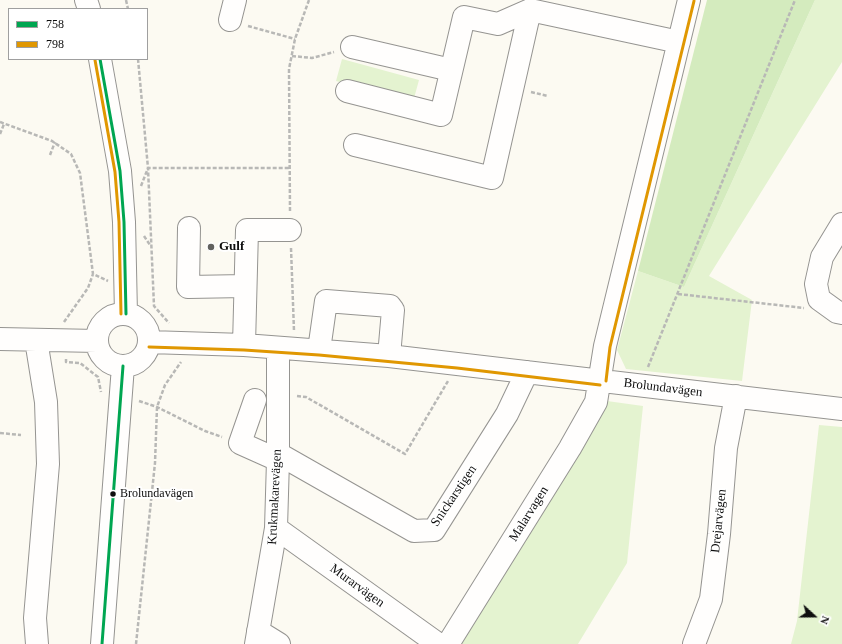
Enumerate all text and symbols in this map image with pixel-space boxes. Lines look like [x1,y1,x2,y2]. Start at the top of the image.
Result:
legend [8,8,148,60]
text: 758 [46,17,64,31]
text: 798 [46,37,64,51]
place label: Gulf [219,239,244,255]
marker: Gulf [206,242,216,252]
street label: Brolundavägen [623,375,703,401]
street label: Krukmakarevägen [265,449,285,545]
street label: Snickarstigen [428,462,480,530]
street label: Malarvagen [506,484,552,544]
place label: Brolundavägen [120,487,193,501]
street label: Drejarvägen [708,488,730,554]
marker: Brolundavägen [108,489,118,499]
street label: Murarvägen [327,561,387,611]
north arrow [794,596,834,636]
text: N [818,614,832,626]

